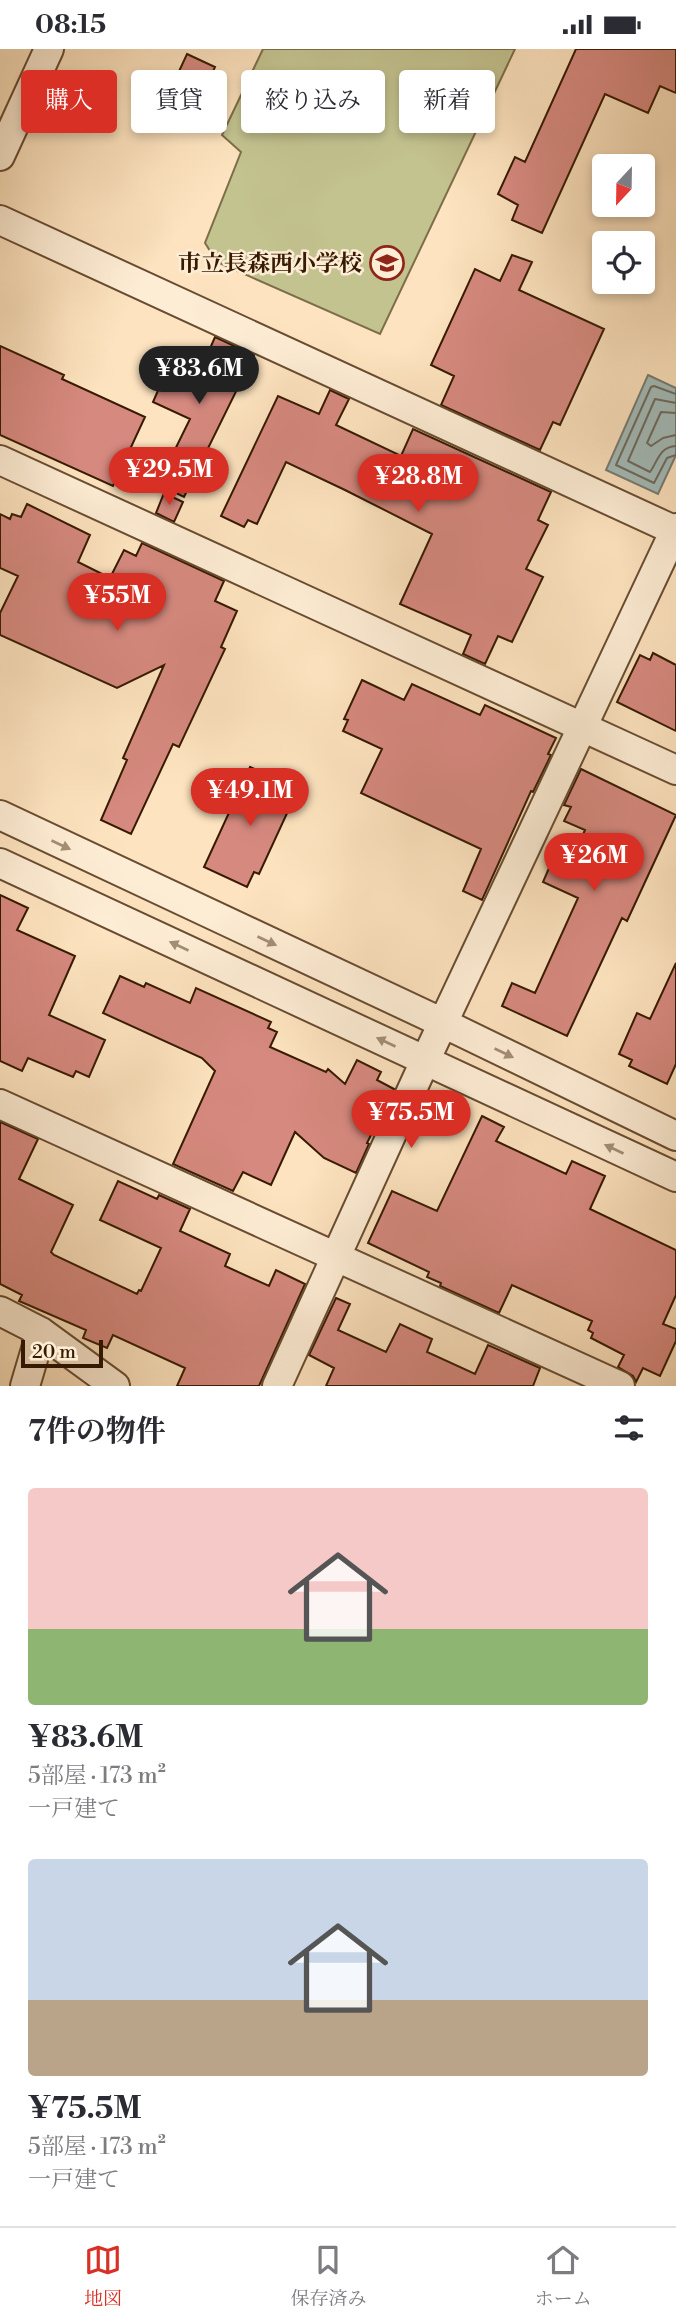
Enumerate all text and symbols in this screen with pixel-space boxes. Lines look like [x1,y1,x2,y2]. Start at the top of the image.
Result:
text: 08:15 [35,9,106,41]
chip: 購入 [21,70,117,133]
chip: 賃貸 [131,70,227,133]
chip: 絞り込み [241,70,385,133]
chip: 新着 [399,70,495,133]
north arrow [592,154,654,217]
map controls [592,154,655,294]
button: locate [592,231,655,294]
school or university icon: 市立長森西小学校 [368,244,406,282]
place label: 市立長森西小学校 [178,250,362,278]
pin: ¥83.6M [142,347,256,406]
text: ¥83.6M [155,355,243,383]
pin: ¥29.5M [112,447,226,507]
pin: ¥28.8M [361,455,475,514]
text: ¥29.5M [125,456,213,484]
text: ¥28.8M [374,463,462,491]
pin: ¥55M [76,573,158,633]
text: ¥55M [83,582,151,610]
pin: ¥49.1M [193,769,307,828]
text: ¥49.1M [207,777,293,805]
pin: ¥26M [553,833,635,893]
one-way arrow [51,839,71,851]
text: ¥26M [560,842,628,870]
one-way arrow [257,935,277,947]
one-way arrow [169,940,189,952]
one-way arrow [375,1037,396,1048]
one-way arrow [494,1047,514,1058]
pin: ¥75.5M [354,1091,468,1150]
text: ¥75.5M [368,1099,454,1127]
one-way arrow [604,1143,624,1154]
scale bar [21,1337,103,1369]
text: 20 m [32,1340,76,1364]
icon: filters [610,1409,648,1447]
text: 7件の物件 [28,1413,166,1451]
icon: home [275,1534,401,1660]
text: ¥83.6M [28,1719,143,1757]
text: 5部屋 · 173 m² [28,1762,166,1790]
text: 一戸建て [28,1795,120,1823]
icon: home [275,1905,401,2031]
text: ¥75.5M [28,2090,141,2128]
text: 5部屋 · 173 m² [28,2133,166,2161]
text: 一戸建て [28,2166,120,2194]
tab: 地図 [84,2241,122,2311]
tab: 保存済み [290,2241,367,2311]
tab: ホーム [535,2241,592,2311]

